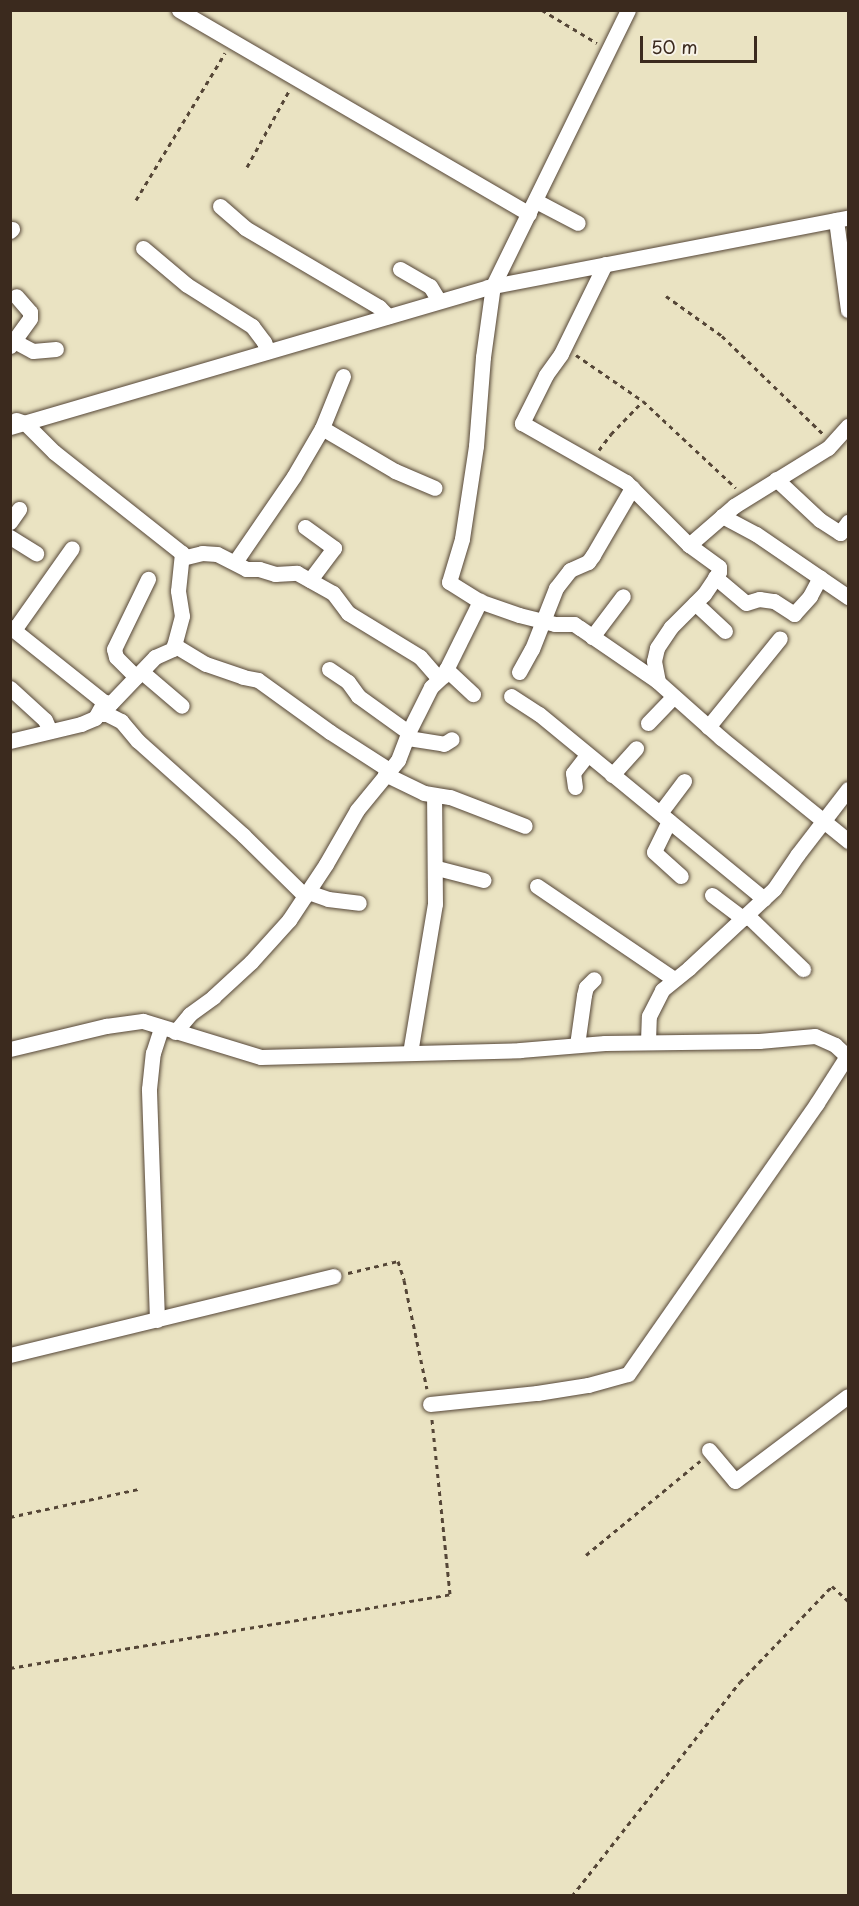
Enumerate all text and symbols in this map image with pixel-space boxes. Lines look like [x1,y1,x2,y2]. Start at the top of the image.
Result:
scale bar [643,24,760,62]
text: 50 m [651,33,698,60]

